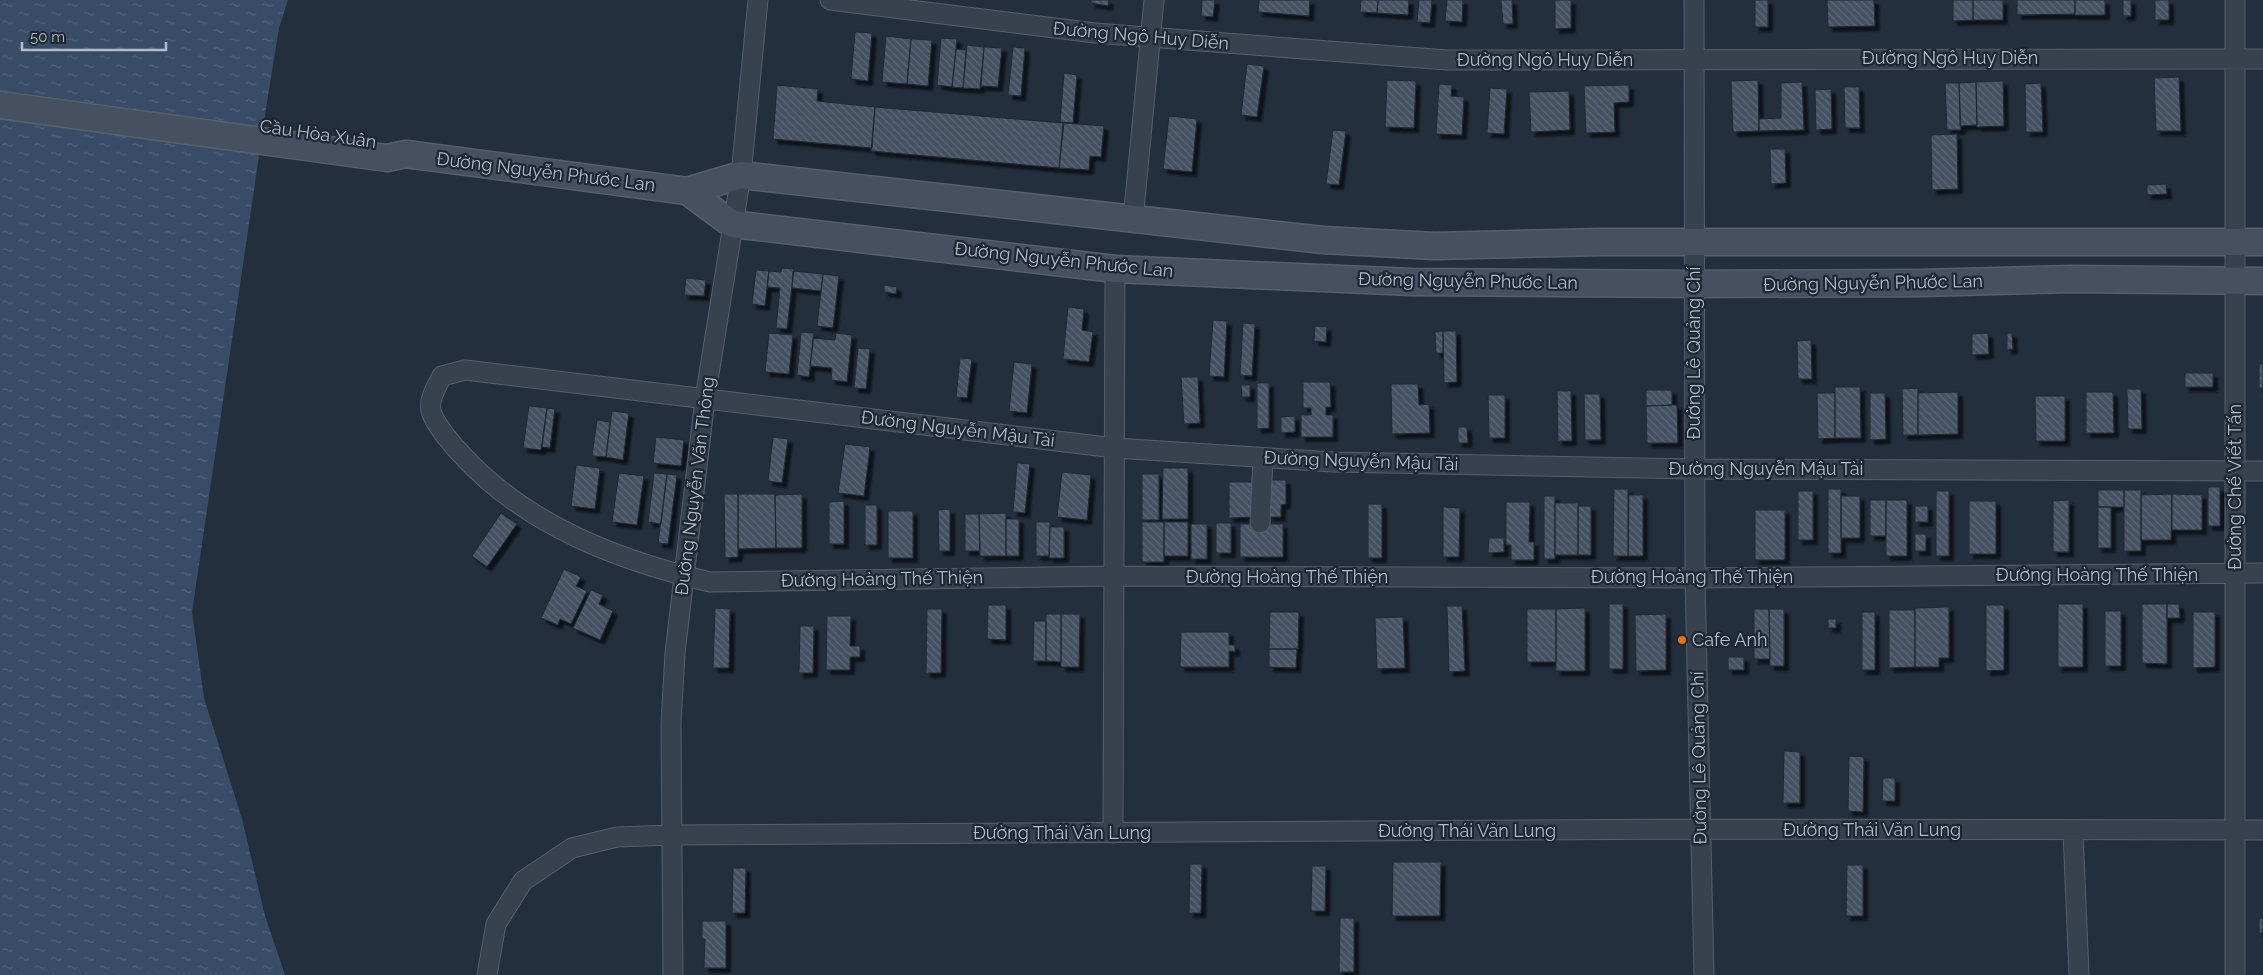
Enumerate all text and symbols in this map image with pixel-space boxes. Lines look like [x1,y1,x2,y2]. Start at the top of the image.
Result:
street label: Đường Ngô Huy Diễn [1052,17,1230,54]
scale bar [22,20,166,52]
text: 50 m [30,28,65,46]
street label: Đường Ngô Huy Diễn [1862,47,2038,68]
street label: Đường Ngô Huy Diễn [1457,49,1633,70]
street label: Cầu Hòa Xuân [258,115,378,152]
street label: Đường Nguyễn Phước Lan [436,148,656,195]
street label: Đường Nguyễn Phước Lan [954,238,1175,281]
street label: Đường Lê Quảng Chí [1683,266,1704,440]
street label: Đường Nguyễn Phước Lan [1358,268,1578,293]
street label: Đường Nguyễn Phước Lan [1763,270,1983,295]
street label: Đường Nguyễn Văn Thông [671,375,718,597]
street label: Đường Chế Viết Tấn [2224,404,2245,570]
street label: Đường Nguyễn Mậu Tài [860,406,1056,451]
street label: Đường Nguyễn Mậu Tài [1263,447,1459,474]
street label: Đường Nguyễn Mậu Tài [1669,458,1863,479]
street label: Đường Hoàng Thế Thiện [1996,564,2198,585]
street label: Đường Hoàng Thế Thiện [781,566,983,591]
street label: Đường Hoàng Thế Thiện [1186,566,1388,587]
street label: Đường Hoàng Thế Thiện [1591,566,1793,587]
place label: Cafe Anh [1692,629,1768,650]
marker: Cafe Anh [1676,634,1688,646]
street label: Đường Lê Quảng Chí [1686,671,1711,845]
street label: Đường Thái Văn Lung [1783,819,1961,840]
street label: Đường Thái Văn Lung [1378,820,1556,841]
street label: Đường Thái Văn Lung [973,822,1151,843]

